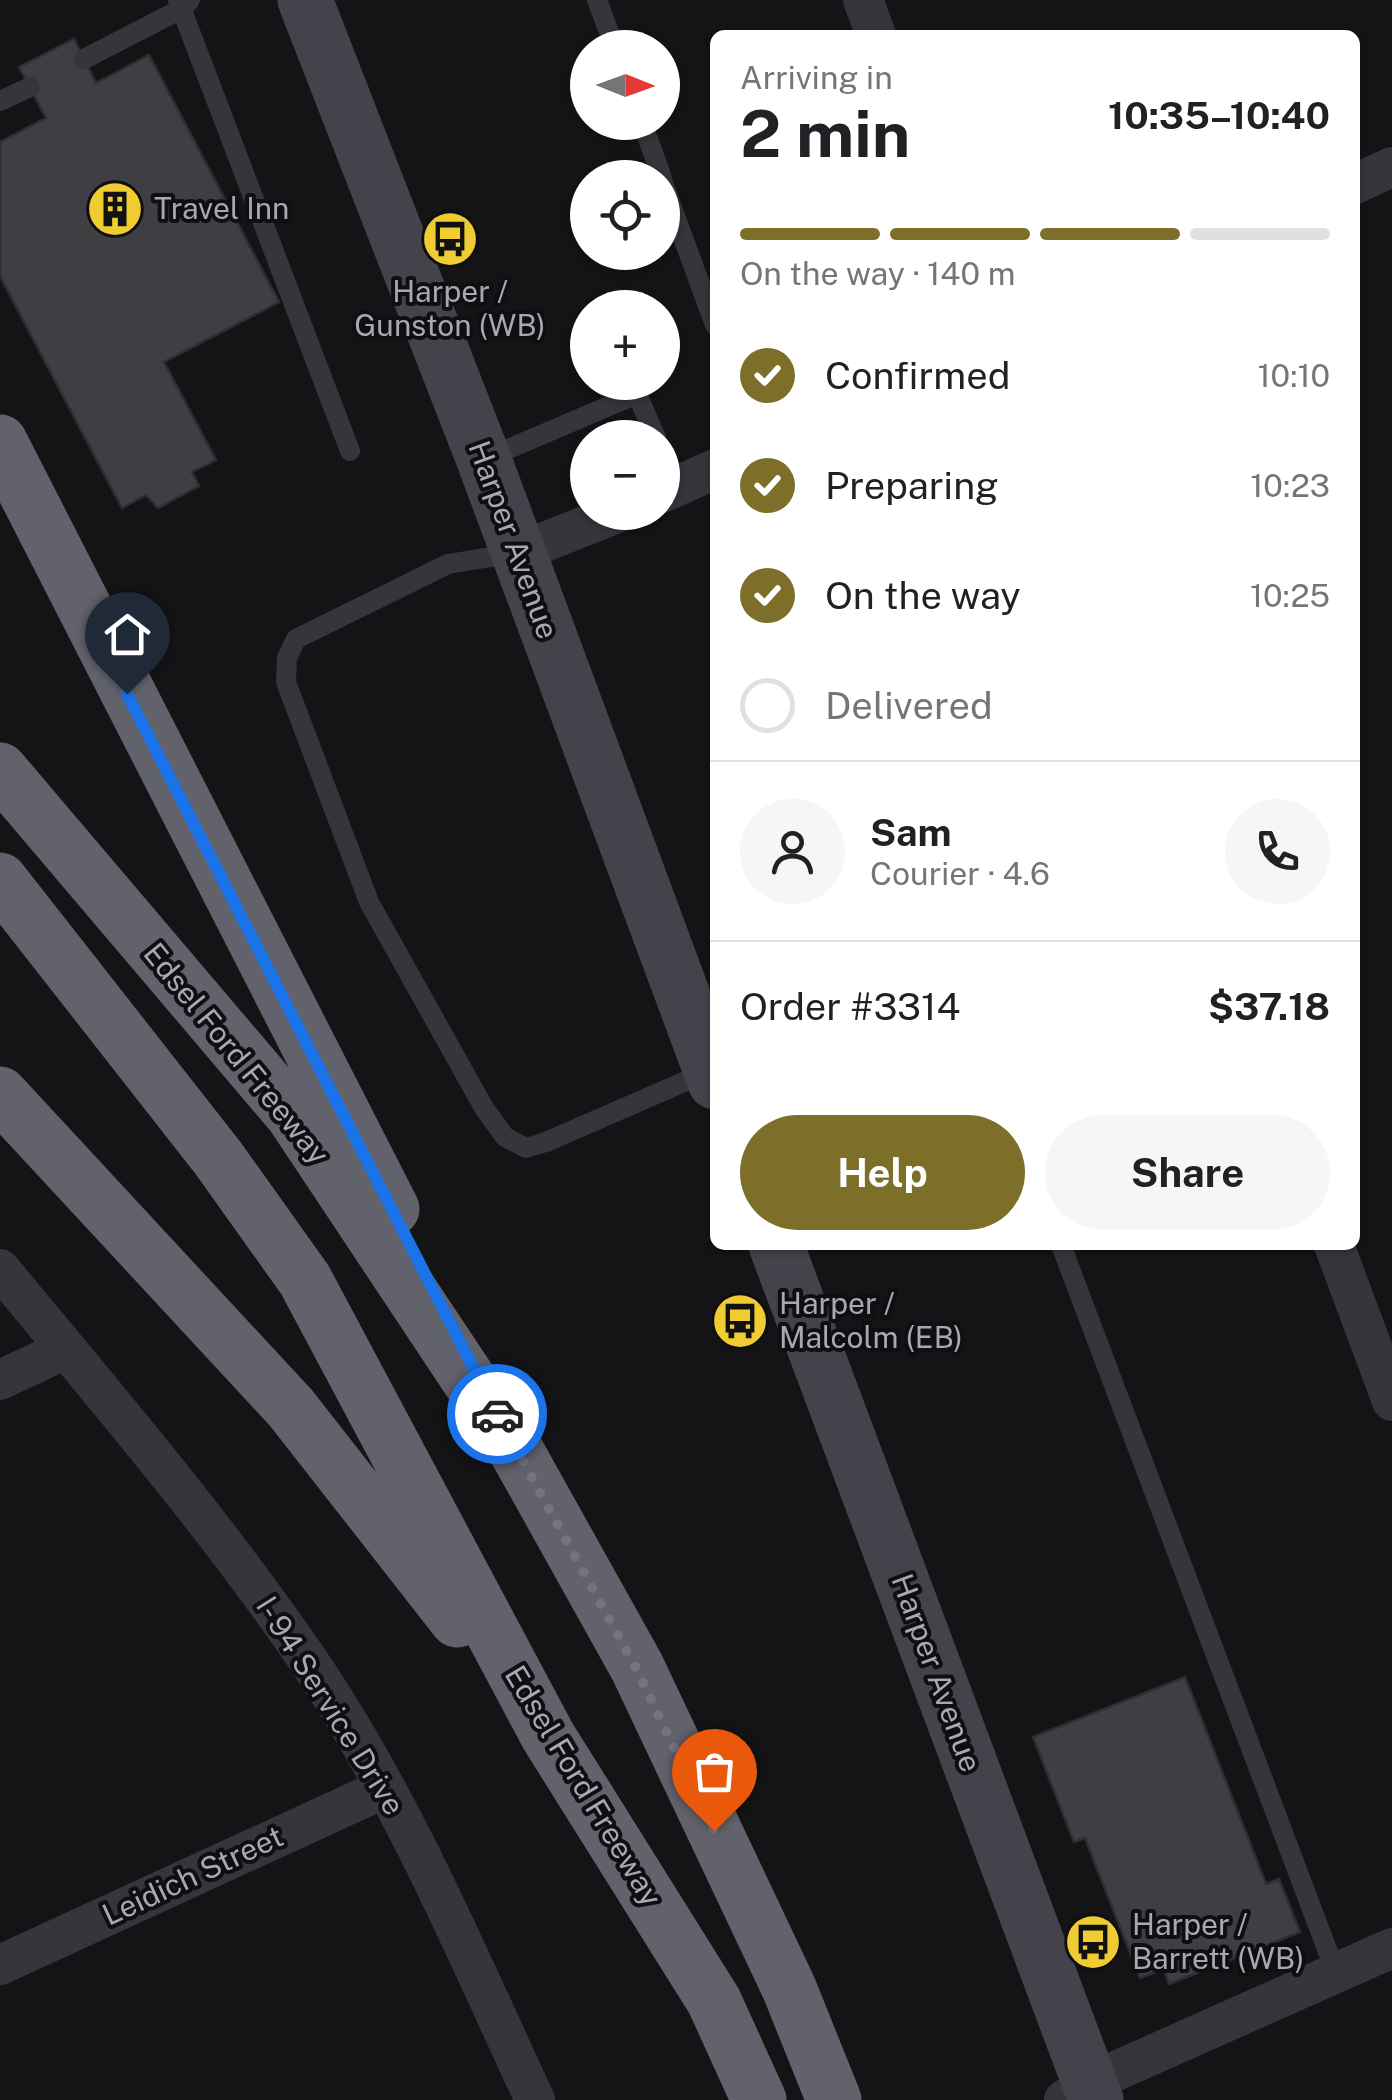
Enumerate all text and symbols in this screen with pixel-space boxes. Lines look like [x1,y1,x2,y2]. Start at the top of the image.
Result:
north arrow [570,30,680,140]
map controls [570,30,680,530]
text: Arriving in [740,59,893,96]
text: 10:35–10:40 [1108,93,1330,138]
text: 2 min [740,95,910,172]
button: locate [570,160,680,270]
building icon: Travel Inn [85,179,145,239]
place label: Travel Inn [154,190,289,226]
bus stop icon: Harper / Gunston (WB) [420,209,480,269]
text: On the way · 140 m [740,255,1016,292]
place label: Harper / Gunston (WB) [354,273,546,343]
button: + [570,290,680,400]
icon: check [740,348,795,403]
text: Confirmed [825,353,1010,398]
text: 10:10 [1258,357,1330,394]
button: − [570,420,680,530]
street label: Harper Avenue [461,436,566,644]
icon: check [740,458,795,513]
text: Preparing [825,463,999,508]
text: 10:23 [1250,467,1330,504]
icon: check [740,568,795,623]
text: On the way [825,573,1021,618]
text: 10:25 [1250,577,1330,614]
pin [85,592,170,695]
icon: home [100,607,155,662]
text: Delivered [825,683,993,728]
button: person [740,799,845,904]
button: phone [1225,799,1330,904]
text: Sam [870,810,952,855]
text: Courier · 4.6 [870,855,1050,892]
street label: Edsel Ford Freeway [137,936,337,1171]
text: Order #3314 [740,984,960,1029]
text: $37.18 [1208,984,1330,1029]
button: Help [740,1115,1025,1230]
button: Share [1045,1115,1330,1230]
place label: Harper / Malcolm (EB) [779,1285,963,1355]
bus stop icon: Harper / Malcolm (EB) [710,1291,770,1351]
courier [447,1364,547,1464]
icon: car [470,1387,525,1442]
street label: Harper Avenue [884,1569,989,1777]
street label: I- 94 Service Drive [249,1590,413,1821]
street label: Edsel Ford Freeway [498,1659,670,1912]
pin [672,1729,757,1832]
icon: bag [687,1744,742,1799]
street label: Leidich Street [97,1818,289,1933]
place label: Harper / Barrett (WB) [1132,1906,1304,1976]
bus stop icon: Harper / Barrett (WB) [1063,1912,1123,1972]

